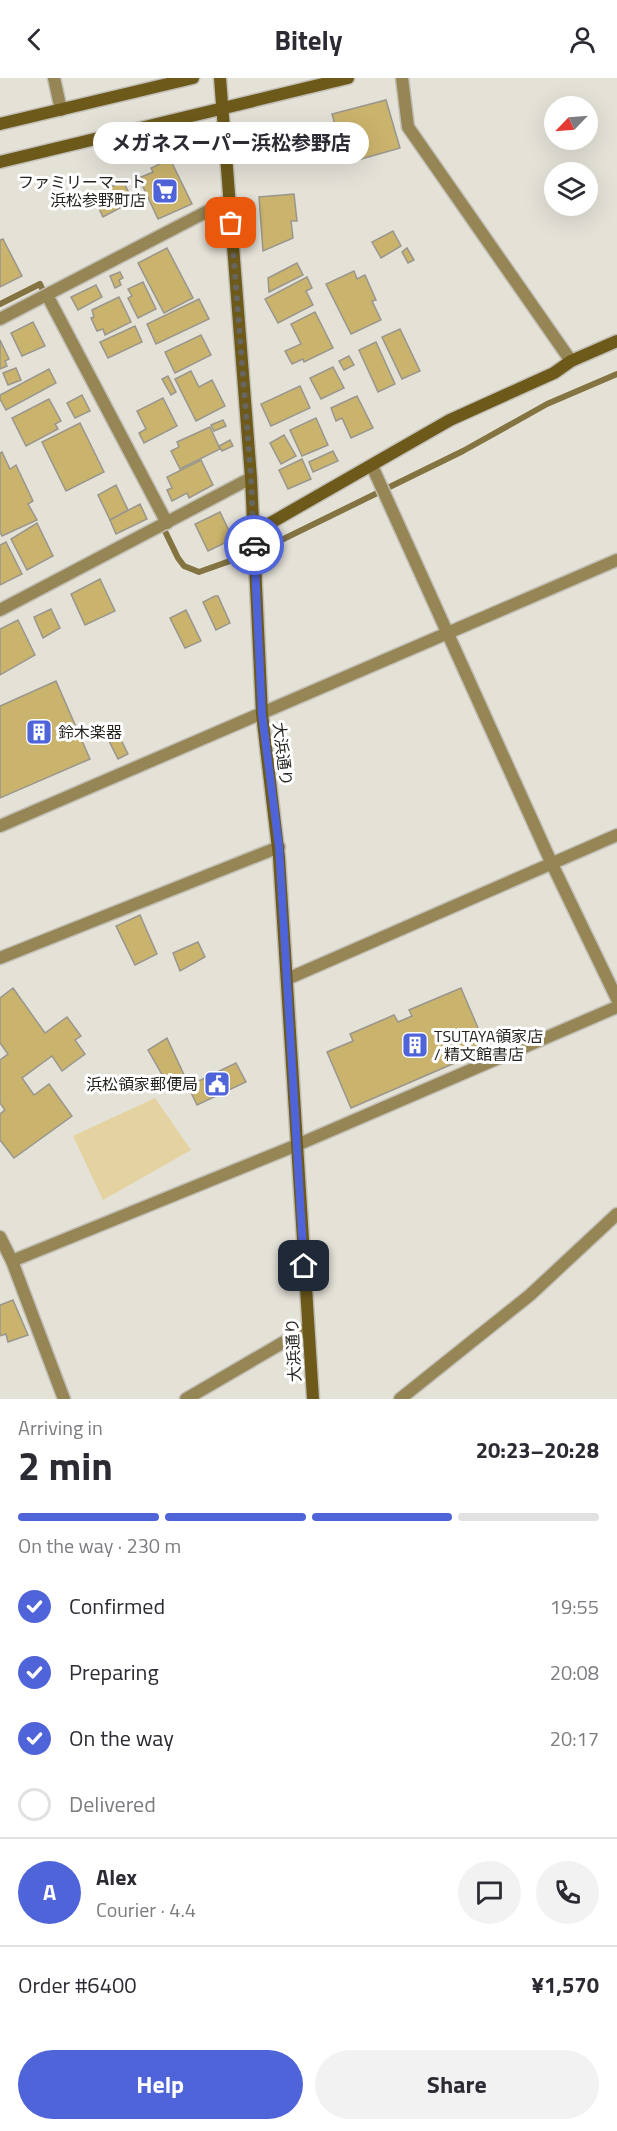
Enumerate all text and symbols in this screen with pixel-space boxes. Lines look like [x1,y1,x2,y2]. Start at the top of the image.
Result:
text: Bitely [275,19,342,60]
icon: back [18,23,51,56]
icon: person [566,23,599,56]
north arrow [544,96,598,150]
map controls [544,96,598,216]
callout: メガネスーパー浜松参野店 [93,121,369,163]
text: メガネスーパー浜松参野店 [111,127,351,158]
button: layers [544,162,598,216]
place label: ファミリーマート 浜松参野町店 [18,170,146,212]
supermarket icon: ファミリーマート 浜松参野町店 [150,176,180,206]
pin [205,197,256,248]
icon: bag [214,206,247,239]
courier [224,515,284,575]
icon: car [238,529,271,562]
building icon: 鈴木楽器 [24,717,54,747]
place label: 鈴木楽器 [58,720,122,744]
street label: 大浜通り [267,721,299,787]
place label: TSUTAYA領家店 / 精文館書店 [434,1024,543,1066]
building icon: TSUTAYA領家店 / 精文館書店 [400,1030,430,1060]
public building icon: 浜松領家郵便局 [202,1069,232,1099]
place label: 浜松領家郵便局 [86,1072,198,1096]
pin [278,1240,329,1291]
icon: home [287,1249,320,1282]
street label: 大浜通り [279,1317,307,1383]
text: Arriving in [18,1412,103,1443]
text: 20:23–20:28 [476,1433,599,1467]
text: 2 min [18,1436,113,1495]
text: On the way · 230 m [18,1530,181,1561]
text: Confirmed [69,1589,165,1623]
icon: check [18,1590,51,1623]
text: 19:55 [550,1591,599,1622]
text: Preparing [69,1655,159,1689]
icon: check [18,1656,51,1689]
text: 20:08 [550,1657,599,1688]
text: On the way [69,1721,174,1755]
icon: check [18,1722,51,1755]
text: 20:17 [550,1723,599,1754]
text: Delivered [69,1787,156,1821]
text: Alex [96,1860,137,1894]
button: chat [458,1861,521,1924]
button: phone [536,1861,599,1924]
text: A [43,1875,56,1909]
text: Courier · 4.4 [96,1894,196,1925]
text: Order #6400 [18,1968,137,2002]
text: ¥1,570 [532,1968,599,2002]
button: Help [18,2050,303,2119]
button: Share [315,2050,599,2119]

